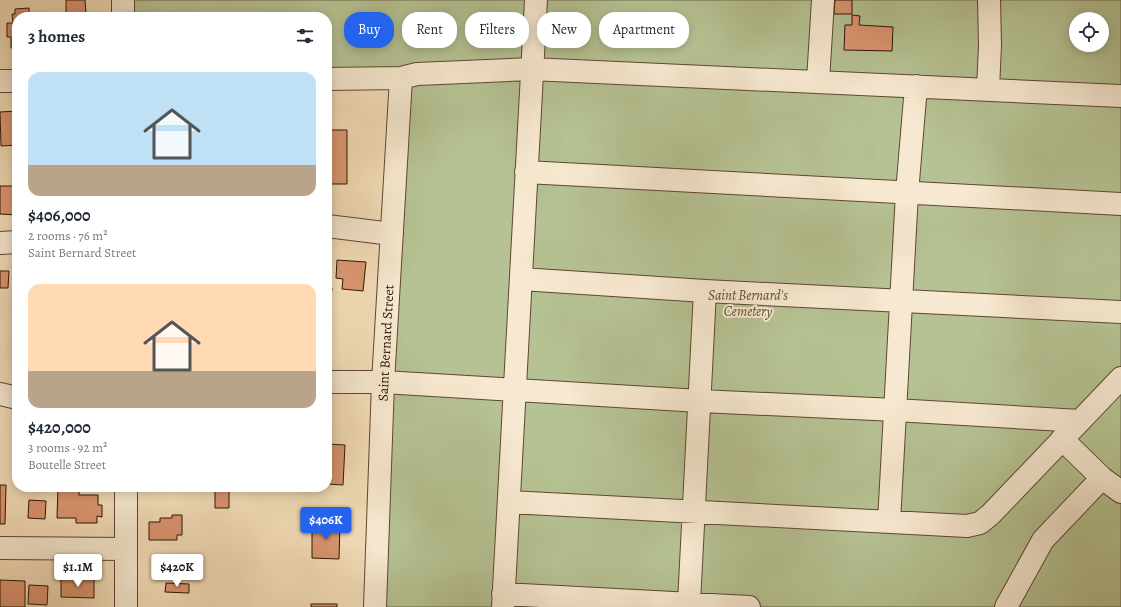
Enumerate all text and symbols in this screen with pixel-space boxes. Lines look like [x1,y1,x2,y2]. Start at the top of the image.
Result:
chip: Buy [344,12,394,48]
chip: Rent [402,12,457,48]
chip: Filters [465,12,529,48]
chip: New [537,12,591,48]
chip: Apartment [599,12,689,48]
map controls [1069,12,1109,52]
button: locate [1069,12,1109,52]
text: 3 homes [28,25,85,48]
icon: filters [294,25,316,47]
icon: home [136,98,208,170]
text: $406,000 [28,204,91,227]
text: 2 rooms · 76 m² [28,227,107,244]
text: Saint Bernard Street [28,244,136,261]
street label: Saint Bernard Street [373,284,399,402]
park label: Saint Bernard's Cemetery [708,286,788,321]
icon: home [136,310,208,382]
text: $420,000 [28,416,91,439]
text: 3 rooms · 92 m² [28,439,107,456]
text: Boutelle Street [28,456,106,473]
pin: $406K [298,507,354,541]
text: $406K [309,511,343,528]
pin: $1.1M [50,554,106,588]
pin: $420K [149,554,205,588]
text: $1.1M [63,558,93,575]
text: $420K [160,558,194,575]

